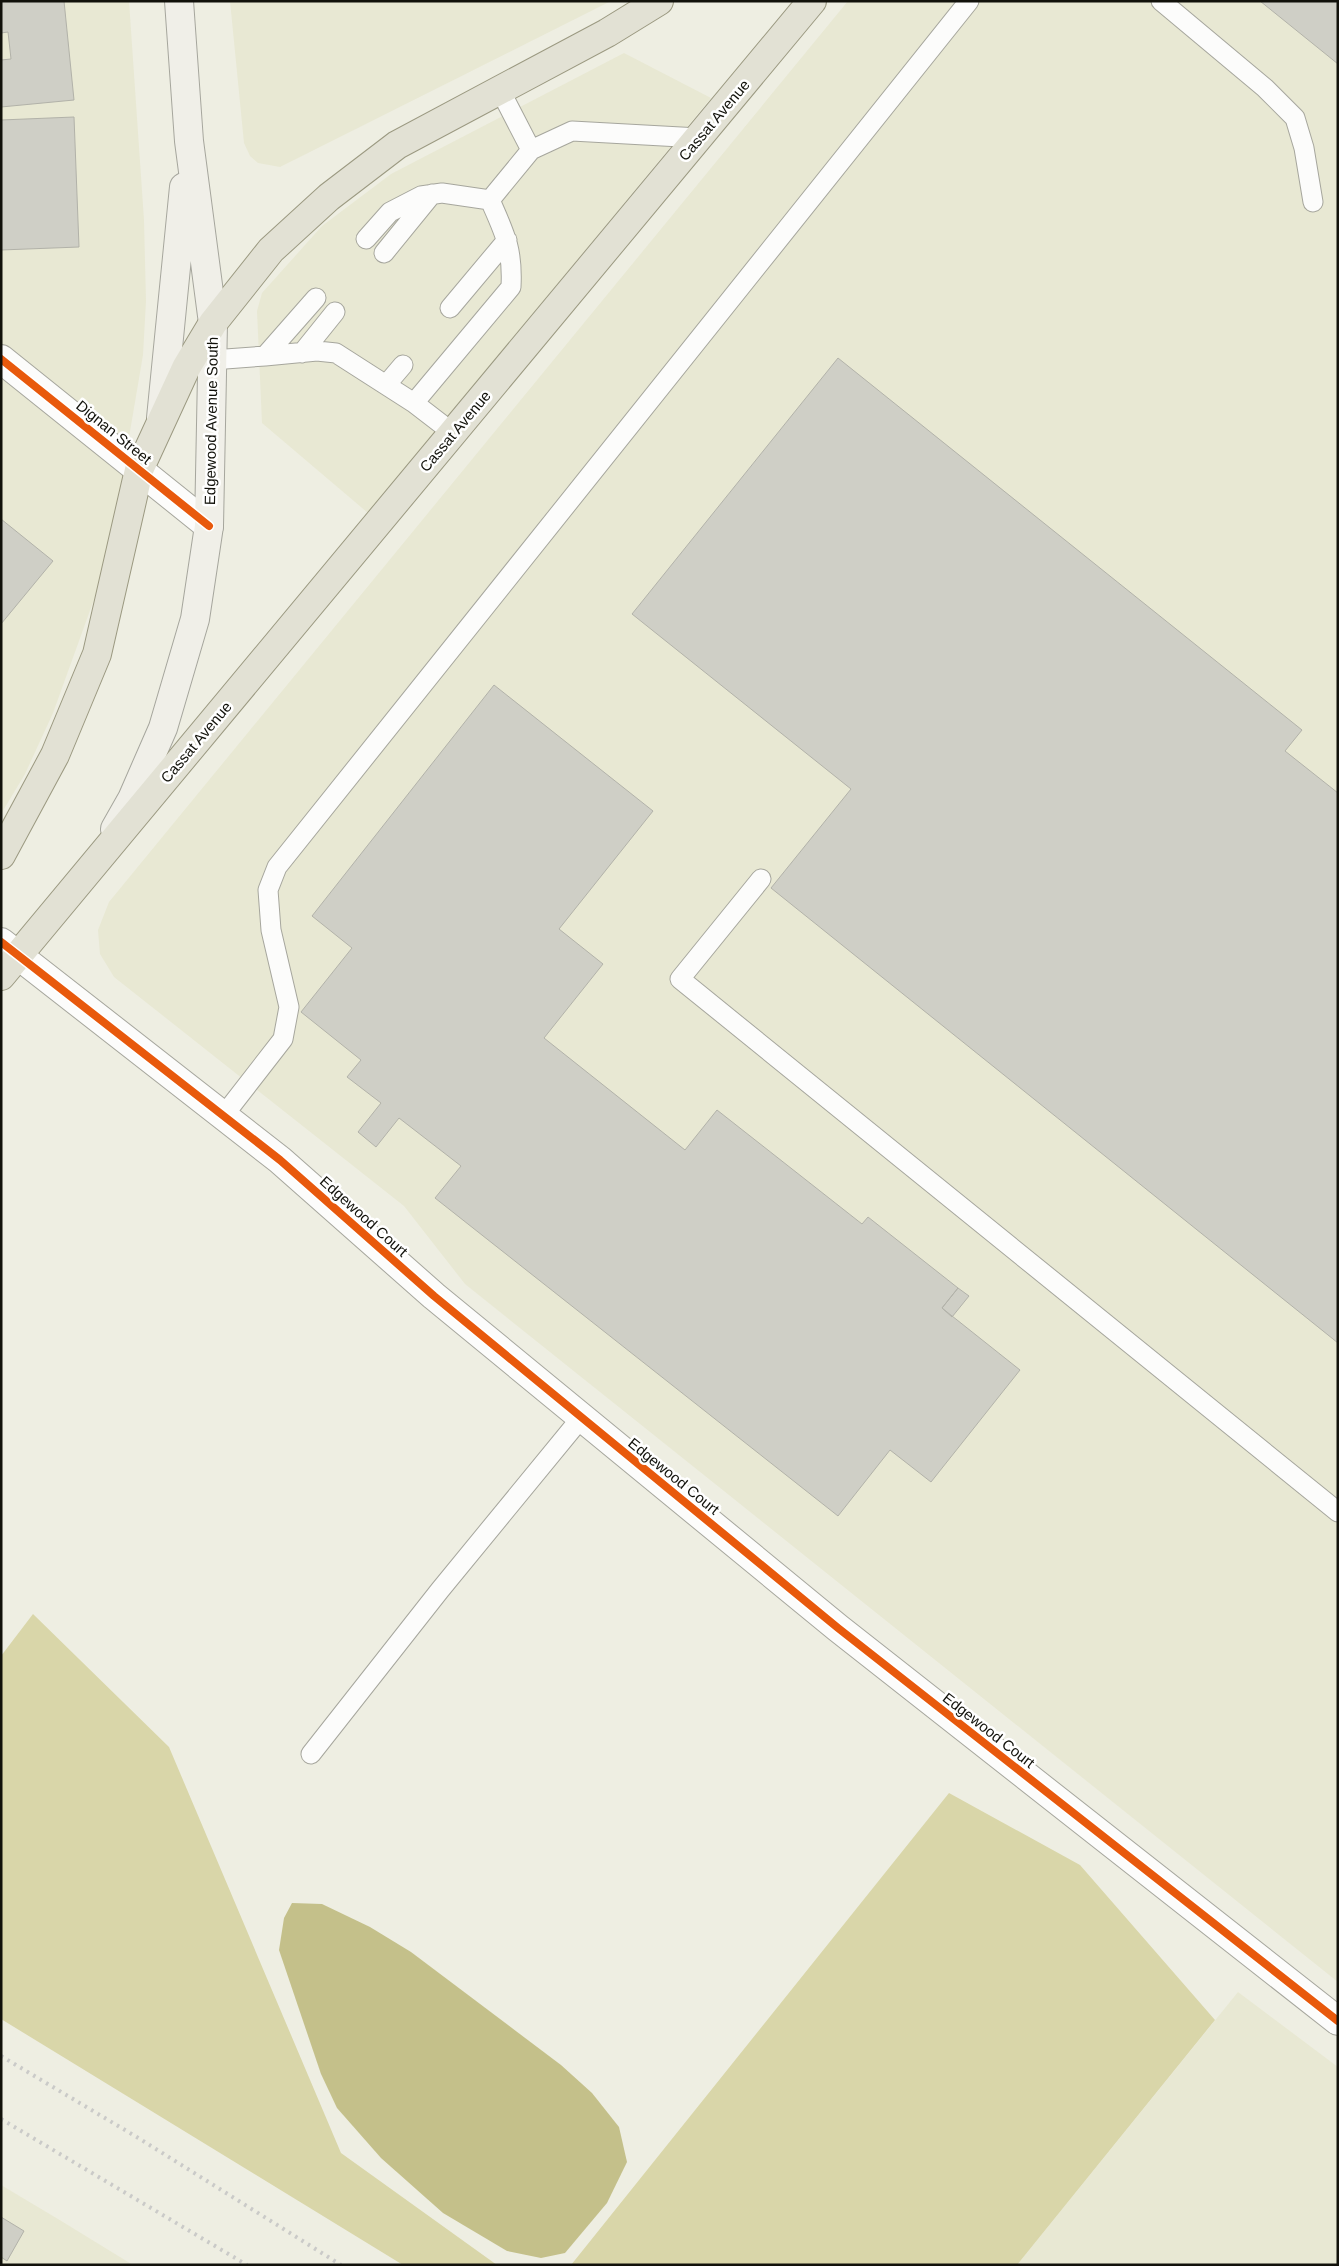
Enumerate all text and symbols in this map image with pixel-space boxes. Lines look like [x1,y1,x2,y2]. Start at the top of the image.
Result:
street label: Cassat Avenue [675,76,753,164]
street label: Edgewood Avenue South [201,337,221,505]
street label: Cassat Avenue [416,387,494,475]
street label: Dignan Street [73,397,156,468]
street label: Cassat Avenue [157,698,235,786]
street label: Edgewood Court [317,1172,412,1260]
street label: Edgewood Court [625,1434,723,1518]
street label: Edgewood Court [940,1689,1039,1772]

